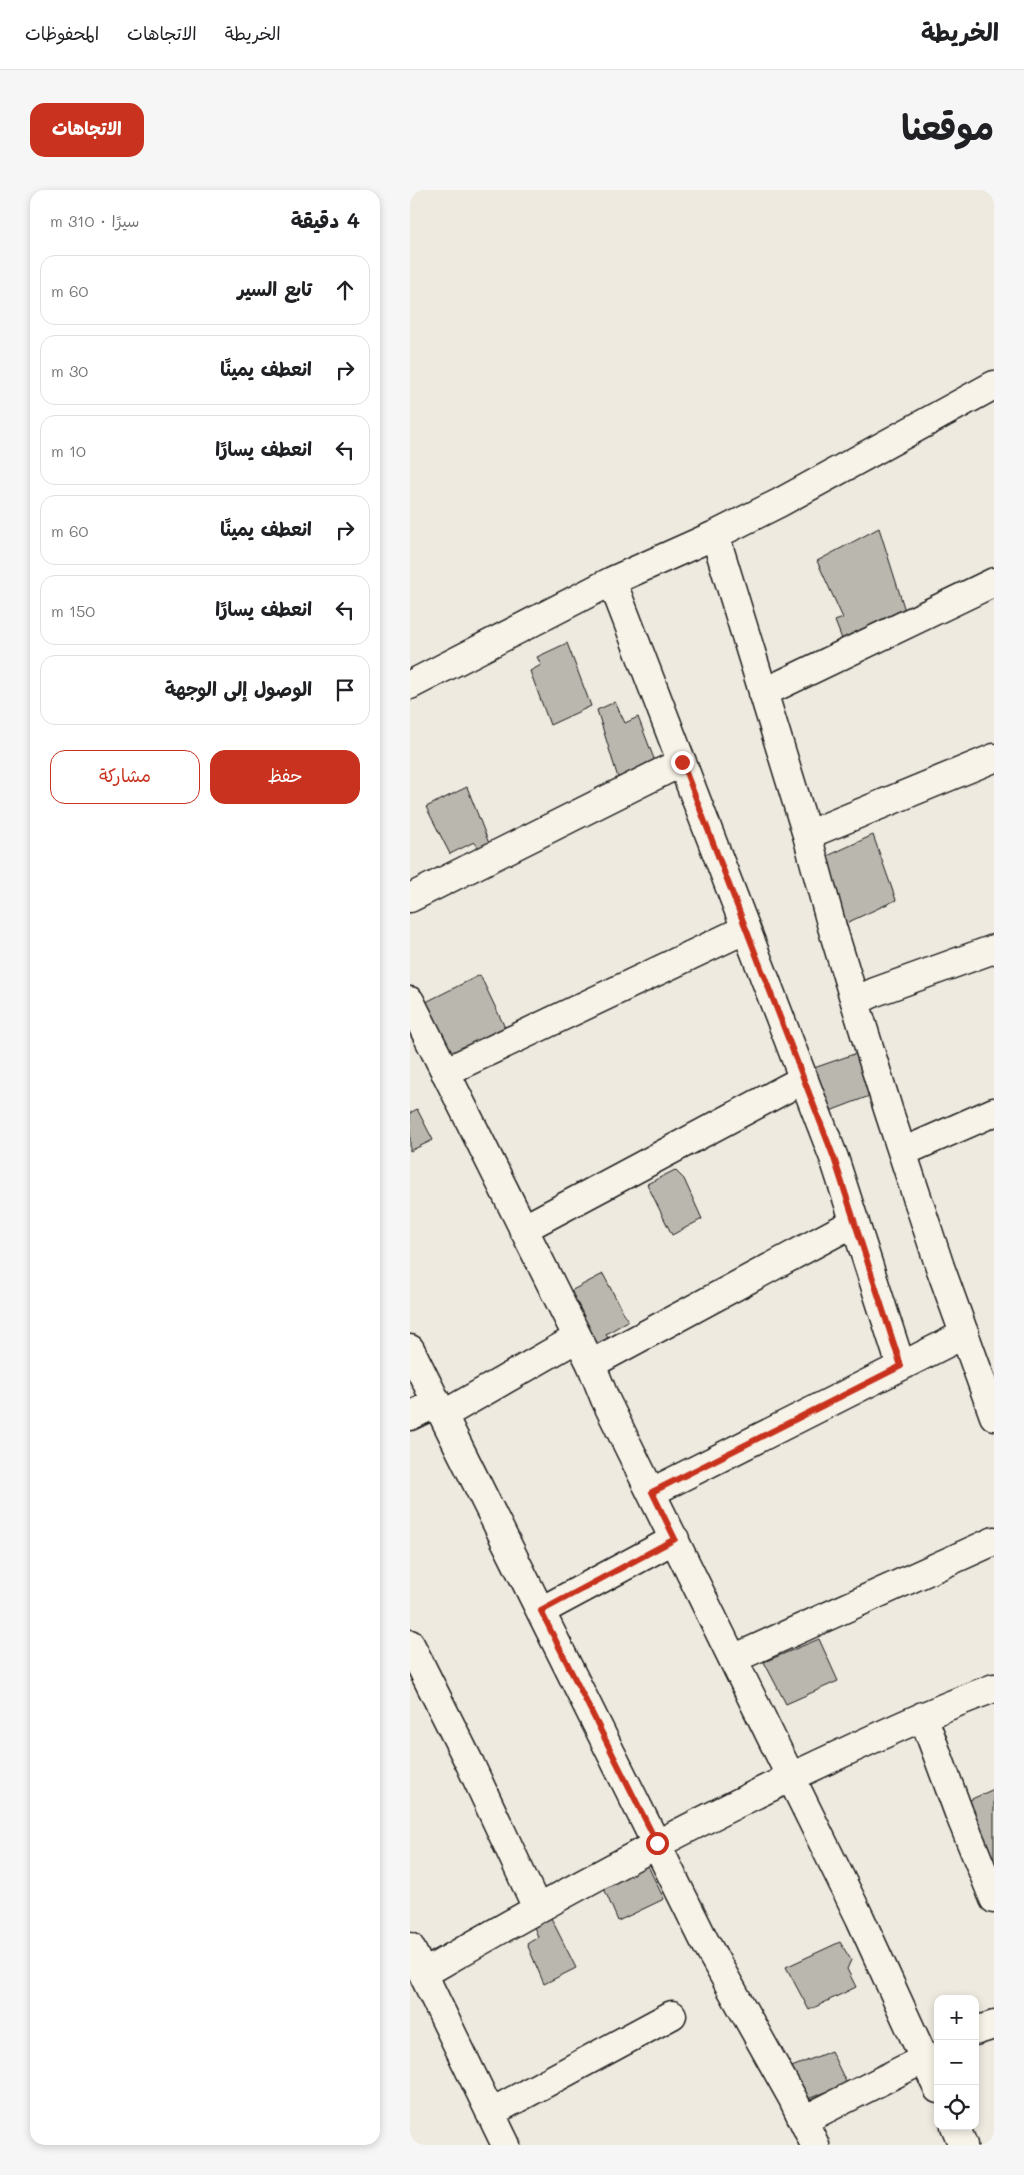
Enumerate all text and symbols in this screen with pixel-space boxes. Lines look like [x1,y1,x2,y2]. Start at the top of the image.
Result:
text: الخريطة [921,16,999,47]
text: المحفوظات [25,21,99,45]
text: الاتجاهات [127,21,197,45]
text: الخريطة [225,21,281,45]
button: الاتجاهات [30,103,144,157]
text: موقعنا [901,103,994,149]
text: 4 دقيقة [291,206,360,233]
text: سيرًا · 310 m [50,210,139,231]
text: تابع السير [237,276,312,301]
icon: ahead [331,276,359,304]
text: 60 m [51,280,88,301]
text: انعطف يمينًا [220,356,312,381]
icon: right [331,356,359,384]
text: 30 m [51,360,88,381]
text: انعطف يسارًا [215,436,312,461]
icon: left [331,436,359,464]
text: 10 m [51,440,86,461]
text: انعطف يمينًا [220,516,312,541]
icon: right [331,516,359,544]
text: 60 m [51,520,88,541]
text: انعطف يسارًا [215,596,312,621]
icon: left [331,596,359,624]
text: 150 m [51,600,95,621]
text: الوصول إلى الوجهة [165,676,312,701]
icon: arrive [331,676,359,704]
button: مشاركة [50,750,200,804]
button: حفظ [210,750,360,804]
route end [671,751,694,774]
route start [646,1832,669,1855]
map controls [934,1995,979,2130]
button: + [934,1995,979,2040]
button: − [934,2040,979,2085]
button: locate [934,2085,979,2130]

